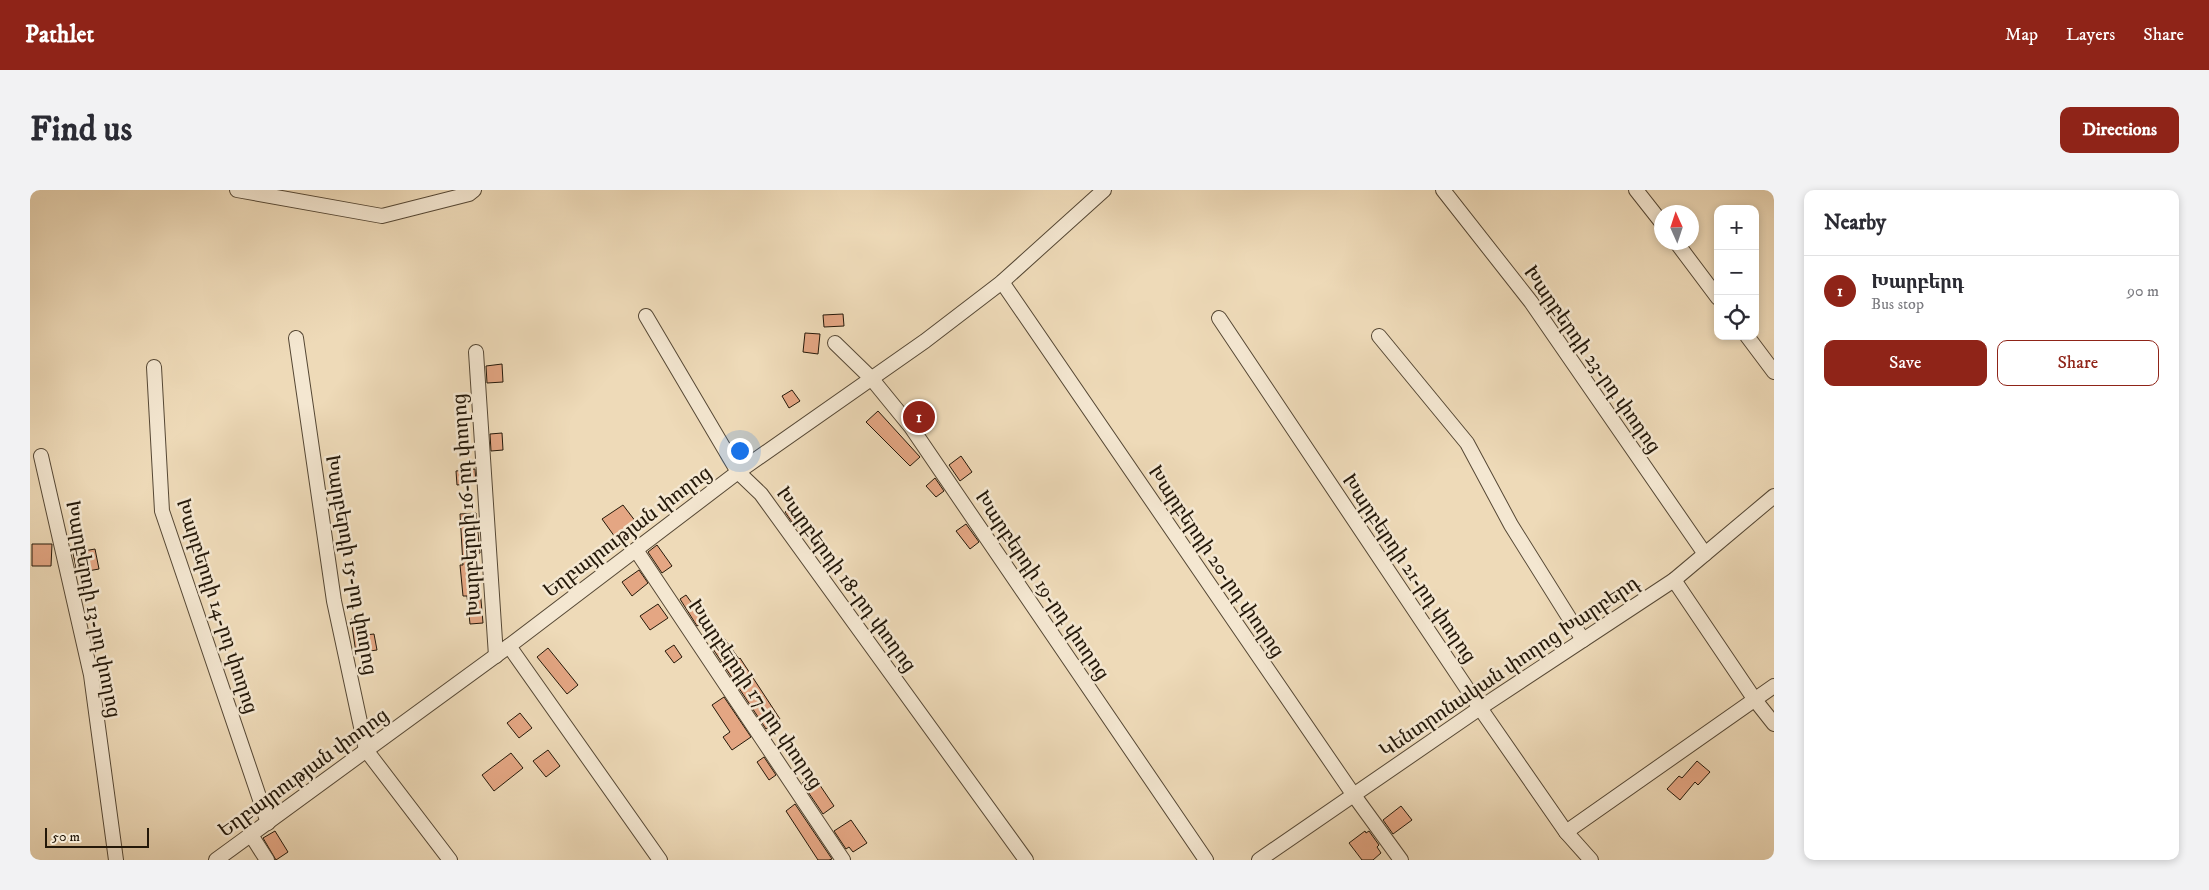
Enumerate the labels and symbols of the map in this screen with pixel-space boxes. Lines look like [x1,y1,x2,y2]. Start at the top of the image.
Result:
north arrow [1654,205,1699,250]
street label: Խարբերդի 23-րդ փողոց [1517,261,1666,458]
street label: Խարբերդի 16-րդ փողոց [447,392,488,617]
pin: 1 [903,398,935,436]
your location [727,438,753,464]
street label: Խարբերդի 15-րդ փողոց [319,453,382,677]
street label: Եղբայրության փողոց [539,461,717,604]
street label: Խարբերդի 20-րդ փողոց [1142,461,1289,663]
street label: Խարբերդի 21-րդ փողոց [1336,469,1482,668]
street label: Խարբերդի 18-րդ փողոց [770,482,922,678]
street label: Խարբերդի 19-րդ փողոց [969,486,1115,685]
street label: Խարբերդի 14-րդ փողոց [170,496,263,717]
street label: Խարբերդի 13-րդ փողոց [59,499,126,720]
street label: Կենտրոնական փողոց Խարբերդ [1375,570,1645,764]
street label: Խարբերդի 17-րդ փողոց [682,595,828,795]
street label: Եղբայրության փողոց [214,703,394,843]
scale bar [45,825,149,848]

